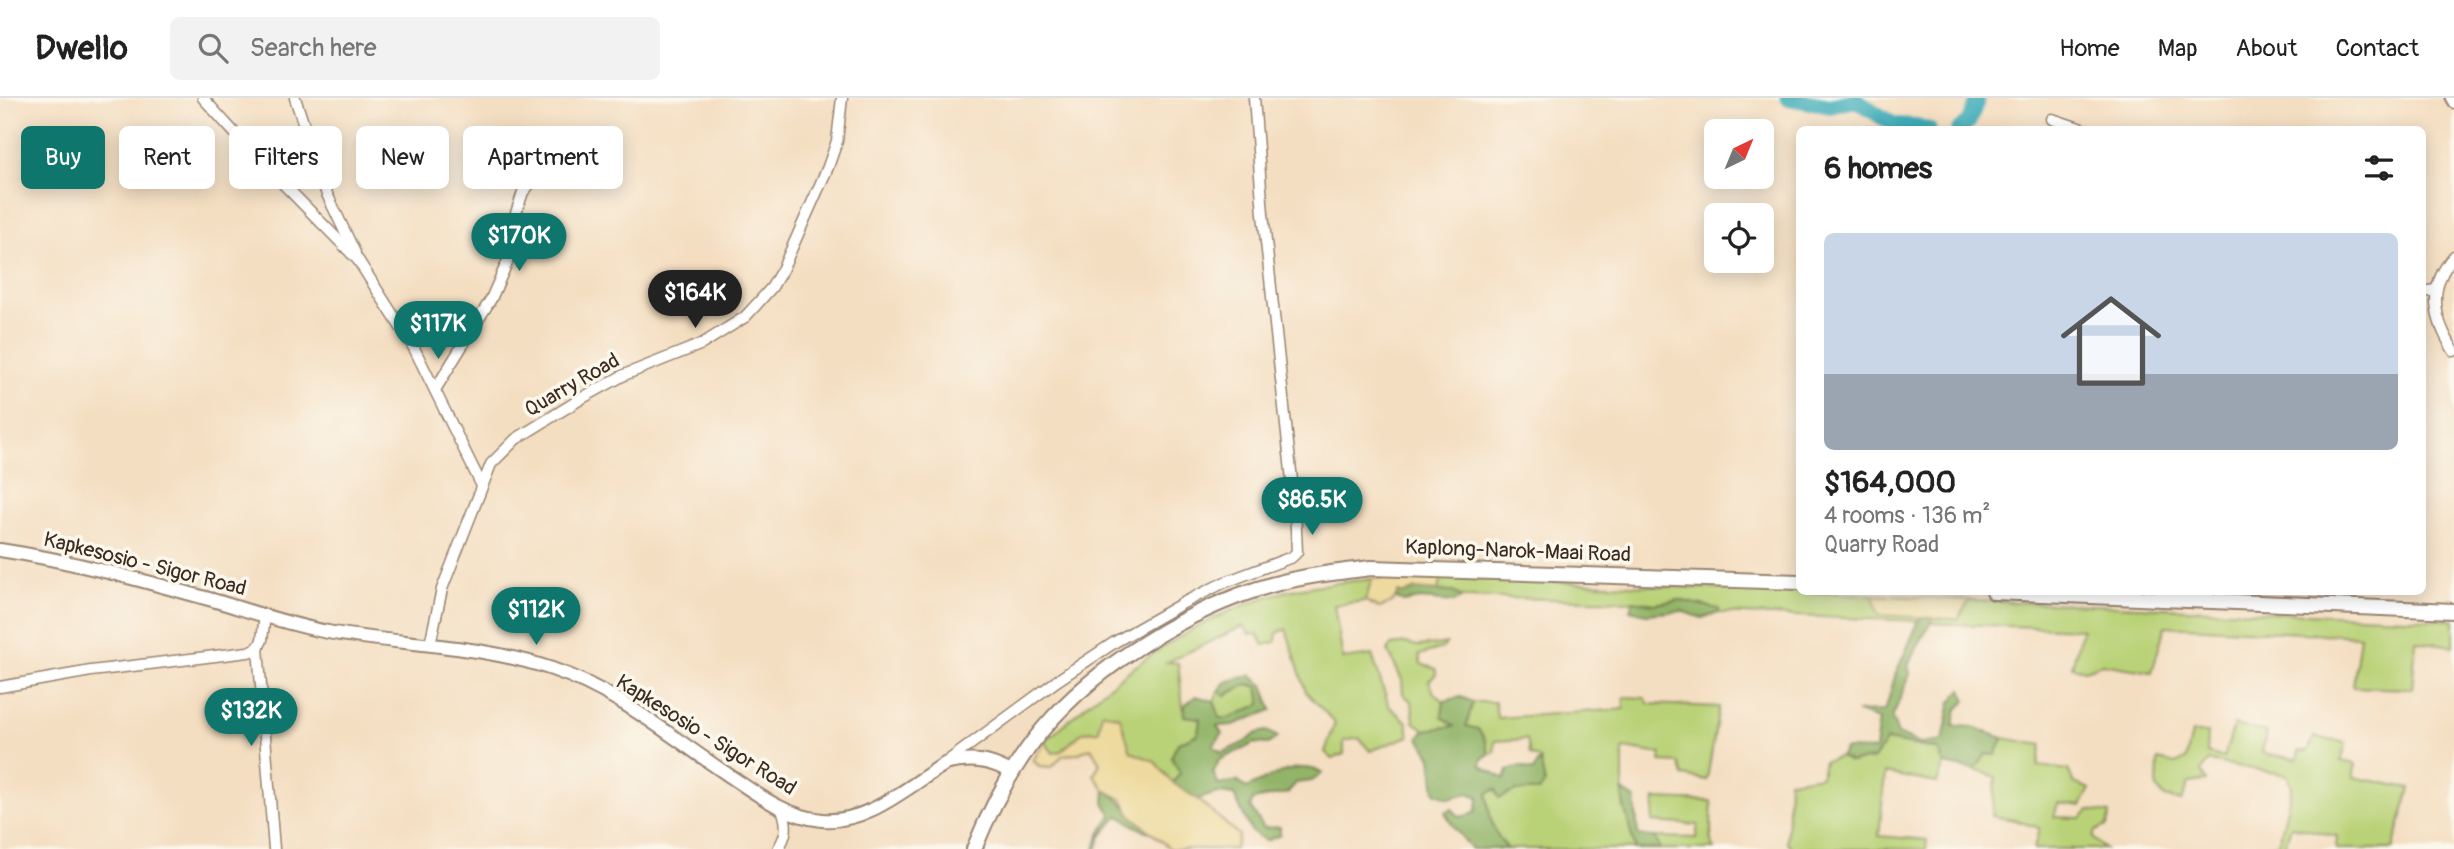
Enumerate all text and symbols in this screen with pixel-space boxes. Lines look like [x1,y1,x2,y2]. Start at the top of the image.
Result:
search box [170,17,660,80]
text: Dwello [35,28,128,69]
icon: search [194,29,232,67]
text: Search here [250,32,377,64]
text: Home [2059,34,2120,63]
text: Map [2158,34,2198,63]
text: About [2236,34,2298,63]
text: Contact [2336,34,2419,63]
north arrow [1704,119,1774,189]
map controls [1704,119,1774,273]
chip: Buy [21,126,105,189]
chip: Rent [119,126,215,189]
chip: Filters [229,126,342,189]
chip: New [356,126,449,189]
chip: Apartment [463,126,623,189]
icon: filters [2360,149,2398,187]
text: 6 homes [1824,150,1932,187]
button: locate [1704,203,1774,273]
pin: $170K [470,214,568,273]
text: $170K [487,221,551,250]
pin: $164K [646,271,744,330]
text: $164K [664,278,726,307]
icon: home [2048,278,2174,404]
pin: $117K [389,302,487,361]
text: $117K [410,309,466,338]
street label: Quarry Road [520,347,624,423]
text: $164,000 [1824,464,1956,501]
pin: $86.5K [1255,478,1369,537]
text: $86.5K [1278,485,1346,514]
text: 4 rooms · 136 m² [1824,501,1990,530]
street label: Kapkesosio - Sigor Road [41,526,249,602]
text: Quarry Road [1824,530,1939,559]
street label: Kaplong-Narok-Maai Road [1404,534,1632,568]
pin: $112K [487,588,585,647]
text: $112K [507,595,565,624]
street label: Kapkesosio - Sigor Road [611,668,801,802]
pin: $132K [202,688,300,748]
text: $132K [220,696,282,725]

